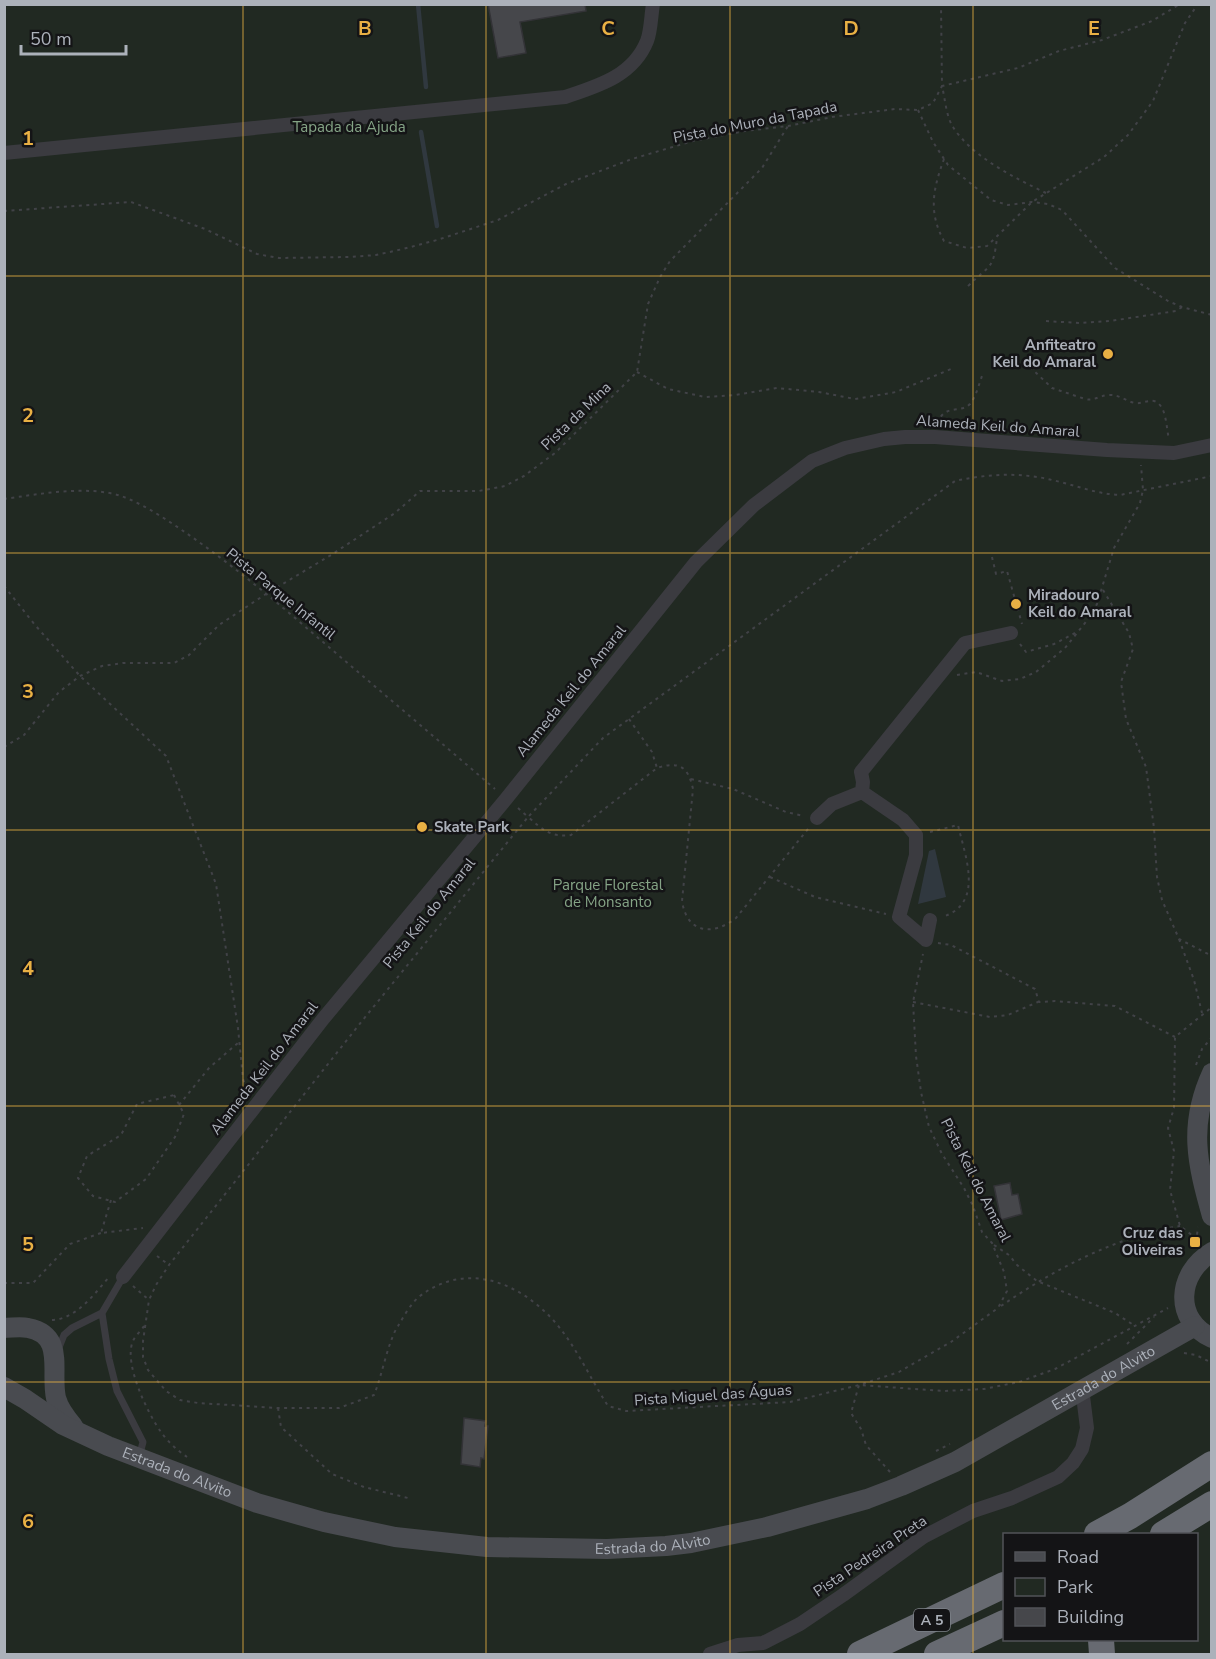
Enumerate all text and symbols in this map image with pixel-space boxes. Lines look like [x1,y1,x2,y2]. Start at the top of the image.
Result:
text: B [358,15,372,42]
text: C [601,15,615,42]
text: D [843,15,859,42]
text: E [1088,15,1100,42]
scale bar [21,18,126,56]
text: 50 m [30,27,72,51]
street label: Pista do Muro da Tapada [671,96,839,148]
park label: Tapada da Ajuda [292,117,406,137]
text: 1 [22,125,34,152]
place label: Anfiteatro Keil do Amaral [992,335,1096,372]
marker: Anfiteatro Keil do Amaral [1101,347,1115,361]
street label: Pista da Mina [537,377,615,455]
text: 2 [22,402,34,429]
street label: Alameda Keil do Amaral [915,410,1081,442]
street label: Pista Parque Infantil [222,544,340,645]
place label: Miradouro Keil do Amaral [1028,585,1132,622]
marker: Miradouro Keil do Amaral [1009,597,1023,611]
street label: Alameda Keil do Amaral [512,621,631,761]
text: 3 [22,678,34,705]
place label: Skate Park [434,817,510,837]
marker: Skate Park [415,820,429,834]
street label: Pista Keil do Amaral [378,853,480,972]
park label: Parque Florestal de Monsanto [553,875,664,912]
text: 4 [22,955,34,982]
street label: Alameda Keil do Amaral [206,997,323,1139]
street label: Pista Keil do Amaral [936,1115,1016,1246]
place label: Cruz das Oliveiras [1122,1223,1183,1260]
text: 5 [22,1231,34,1258]
marker: Cruz das Oliveiras [1188,1235,1202,1249]
street label: Estrada do Alvito [1048,1341,1159,1415]
street label: Pista Miguel das Águas [634,1380,792,1410]
street label: Estrada do Alvito [120,1442,235,1503]
text: 6 [22,1508,34,1535]
street label: Pista Pedreira Preta [809,1511,931,1601]
street label: Estrada do Alvito [595,1529,712,1559]
legend [1003,1533,1198,1641]
text: Road [1057,1545,1099,1569]
text: Park [1057,1575,1094,1599]
text: Building [1057,1605,1124,1629]
road number: A 5 [914,1609,950,1631]

